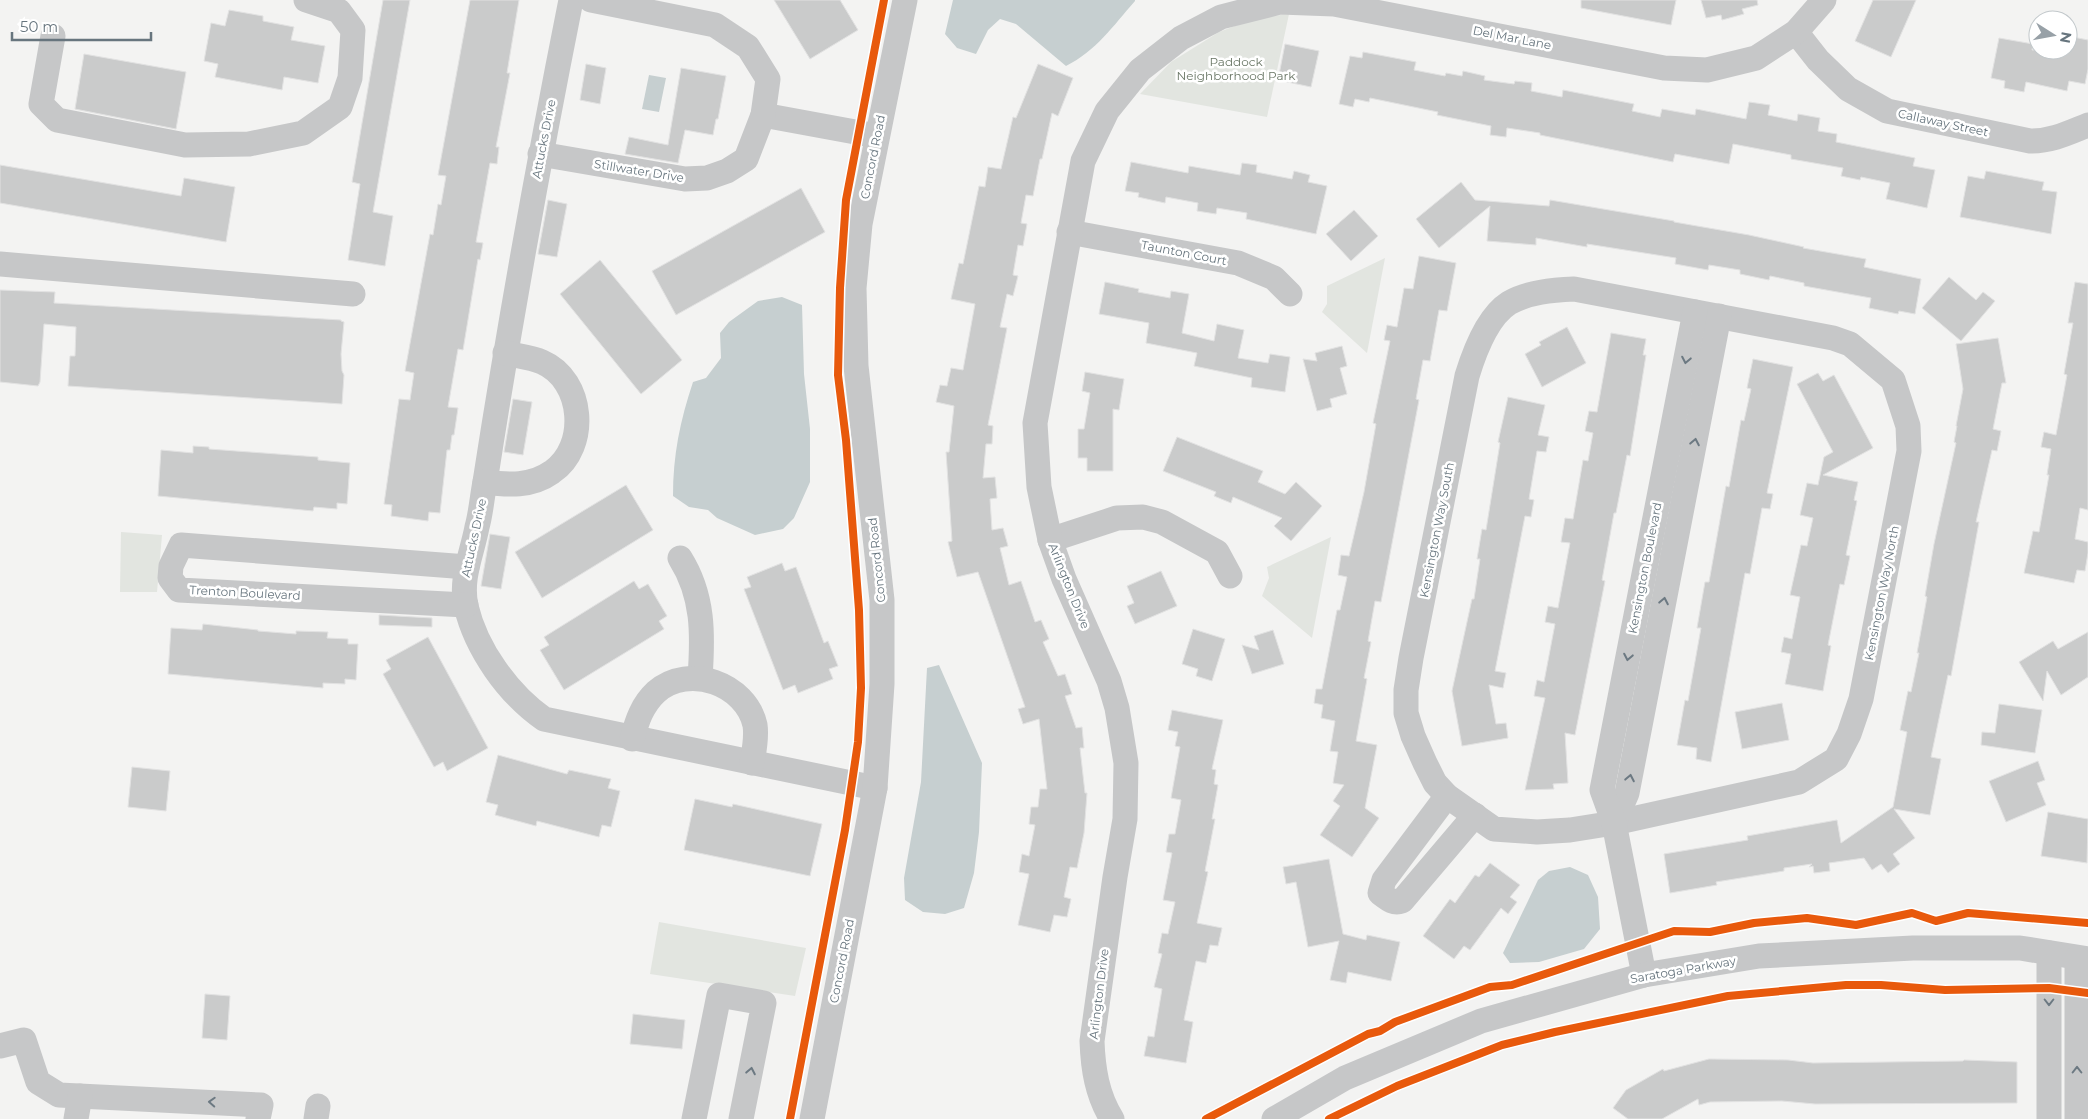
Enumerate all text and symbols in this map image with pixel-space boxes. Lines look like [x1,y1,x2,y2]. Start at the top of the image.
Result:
scale bar [12,10,151,42]
north arrow [2028,10,2078,60]
text: 50 m [20,17,58,36]
street label: Del Mar Lane [1472,23,1553,52]
text: N [2056,30,2076,45]
park label: Paddock Neighborhood Park [1177,54,1296,83]
street label: Attucks Drive [528,98,559,180]
street label: Callaway Street [1897,106,1990,139]
street label: Concord Road [857,114,888,200]
street label: Stillwater Drive [593,156,685,185]
street label: Taunton Court [1140,237,1228,268]
one-way arrow [1681,355,1691,364]
one-way arrow [1690,437,1700,446]
street label: Kensington Way South [1416,461,1457,599]
street label: Attucks Drive [458,497,489,579]
street label: Kensington Boulevard [1624,501,1665,635]
street label: Concord Road [865,517,888,603]
street label: Kensington Way North [1861,524,1902,662]
street label: Arlington Drive [1045,541,1093,631]
street label: Trenton Boulevard [189,582,301,603]
one-way arrow [1659,597,1669,606]
one-way arrow [1623,652,1634,661]
one-way arrow [1624,773,1635,782]
street label: Concord Road [826,918,857,1004]
street label: Arlington Drive [1086,948,1111,1040]
street label: Saratoga Parkway [1629,953,1738,986]
one-way arrow [2044,998,2054,1006]
one-way arrow [2072,1066,2082,1074]
one-way arrow [745,1067,756,1076]
one-way arrow [208,1097,216,1108]

